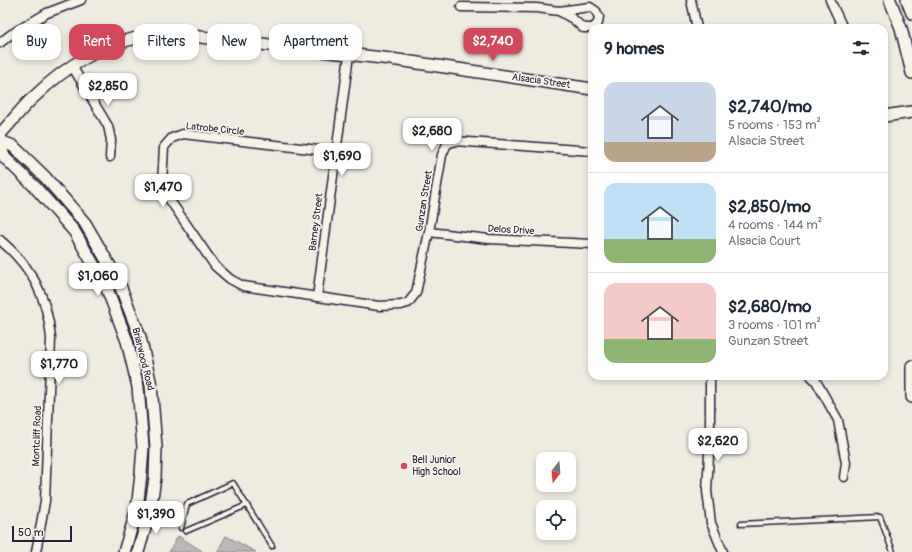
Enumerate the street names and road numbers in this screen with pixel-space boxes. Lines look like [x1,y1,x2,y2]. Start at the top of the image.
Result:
street label: Alsacia Street [511,71,572,91]
street label: Latrobe Circle [185,120,245,138]
street label: Gunzan Street [413,169,435,232]
street label: Barney Street [307,192,326,252]
street label: Delos Drive [487,223,535,237]
street label: Briarwood Road [129,326,157,392]
street label: Montcliff Road [30,405,44,467]

